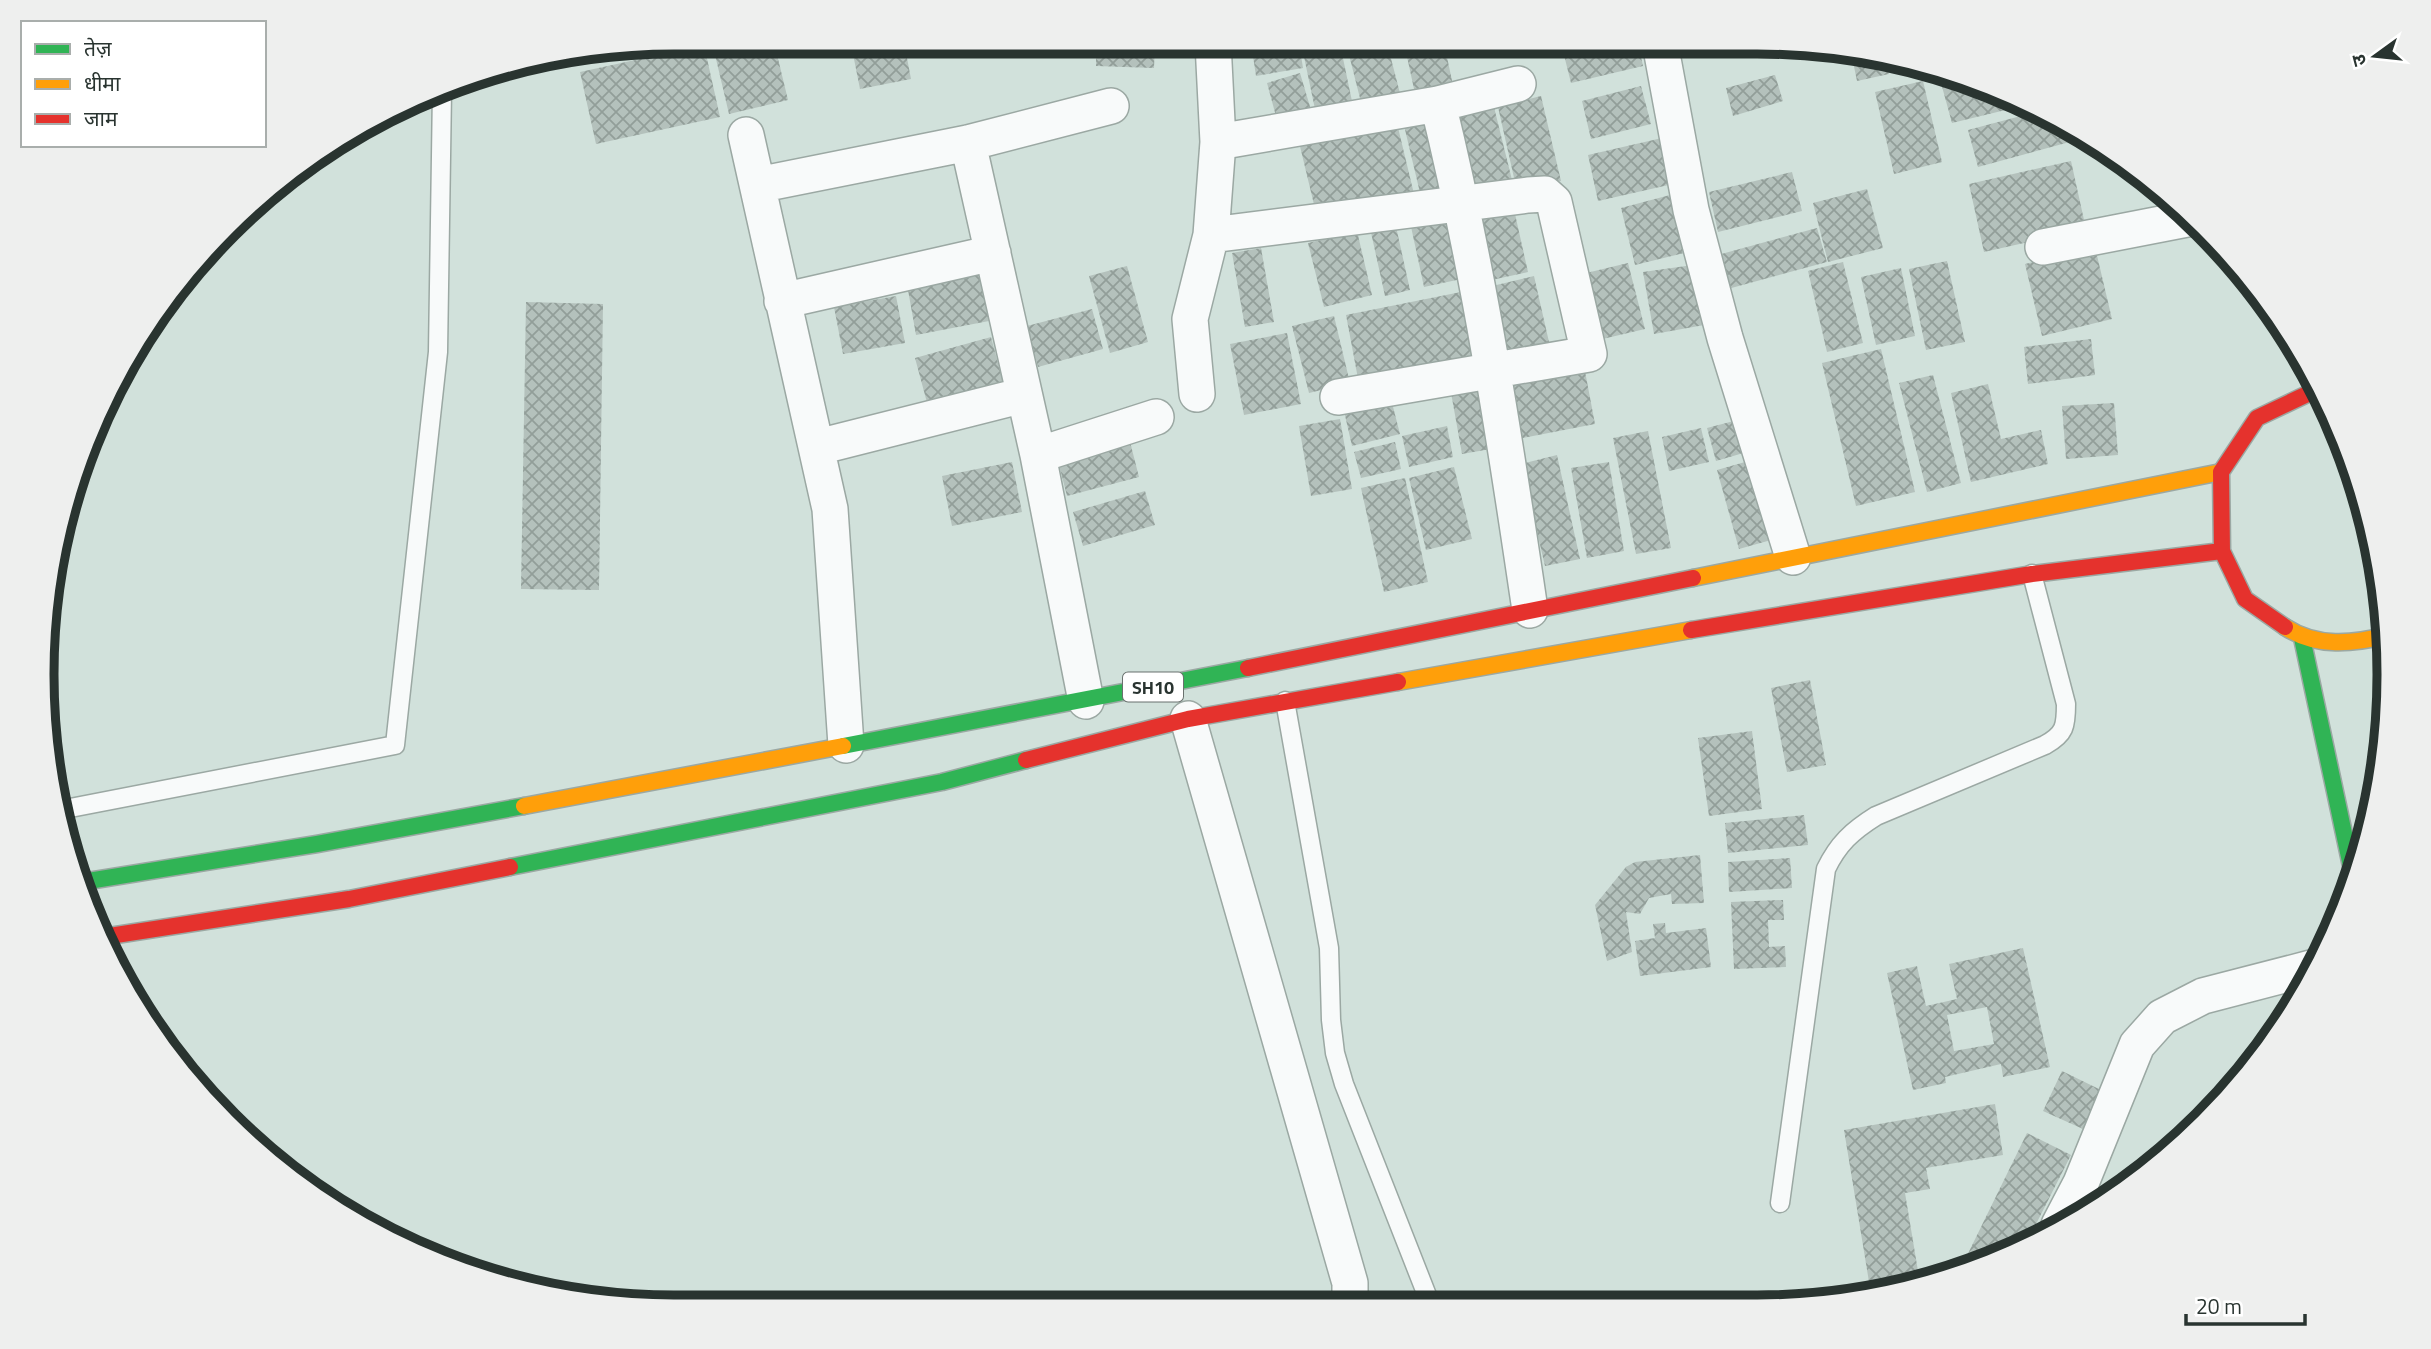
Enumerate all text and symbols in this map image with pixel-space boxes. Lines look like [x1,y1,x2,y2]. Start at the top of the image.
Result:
legend [21,21,266,147]
north arrow [2340,21,2410,91]
text: तेज़ [84,32,112,64]
text: उ [2342,51,2374,70]
text: धीमा [84,67,121,99]
text: जाम [84,102,118,134]
road number: SH10 [1123,672,1183,702]
scale bar [2186,1282,2305,1326]
text: 20 m [2196,1290,2242,1322]

